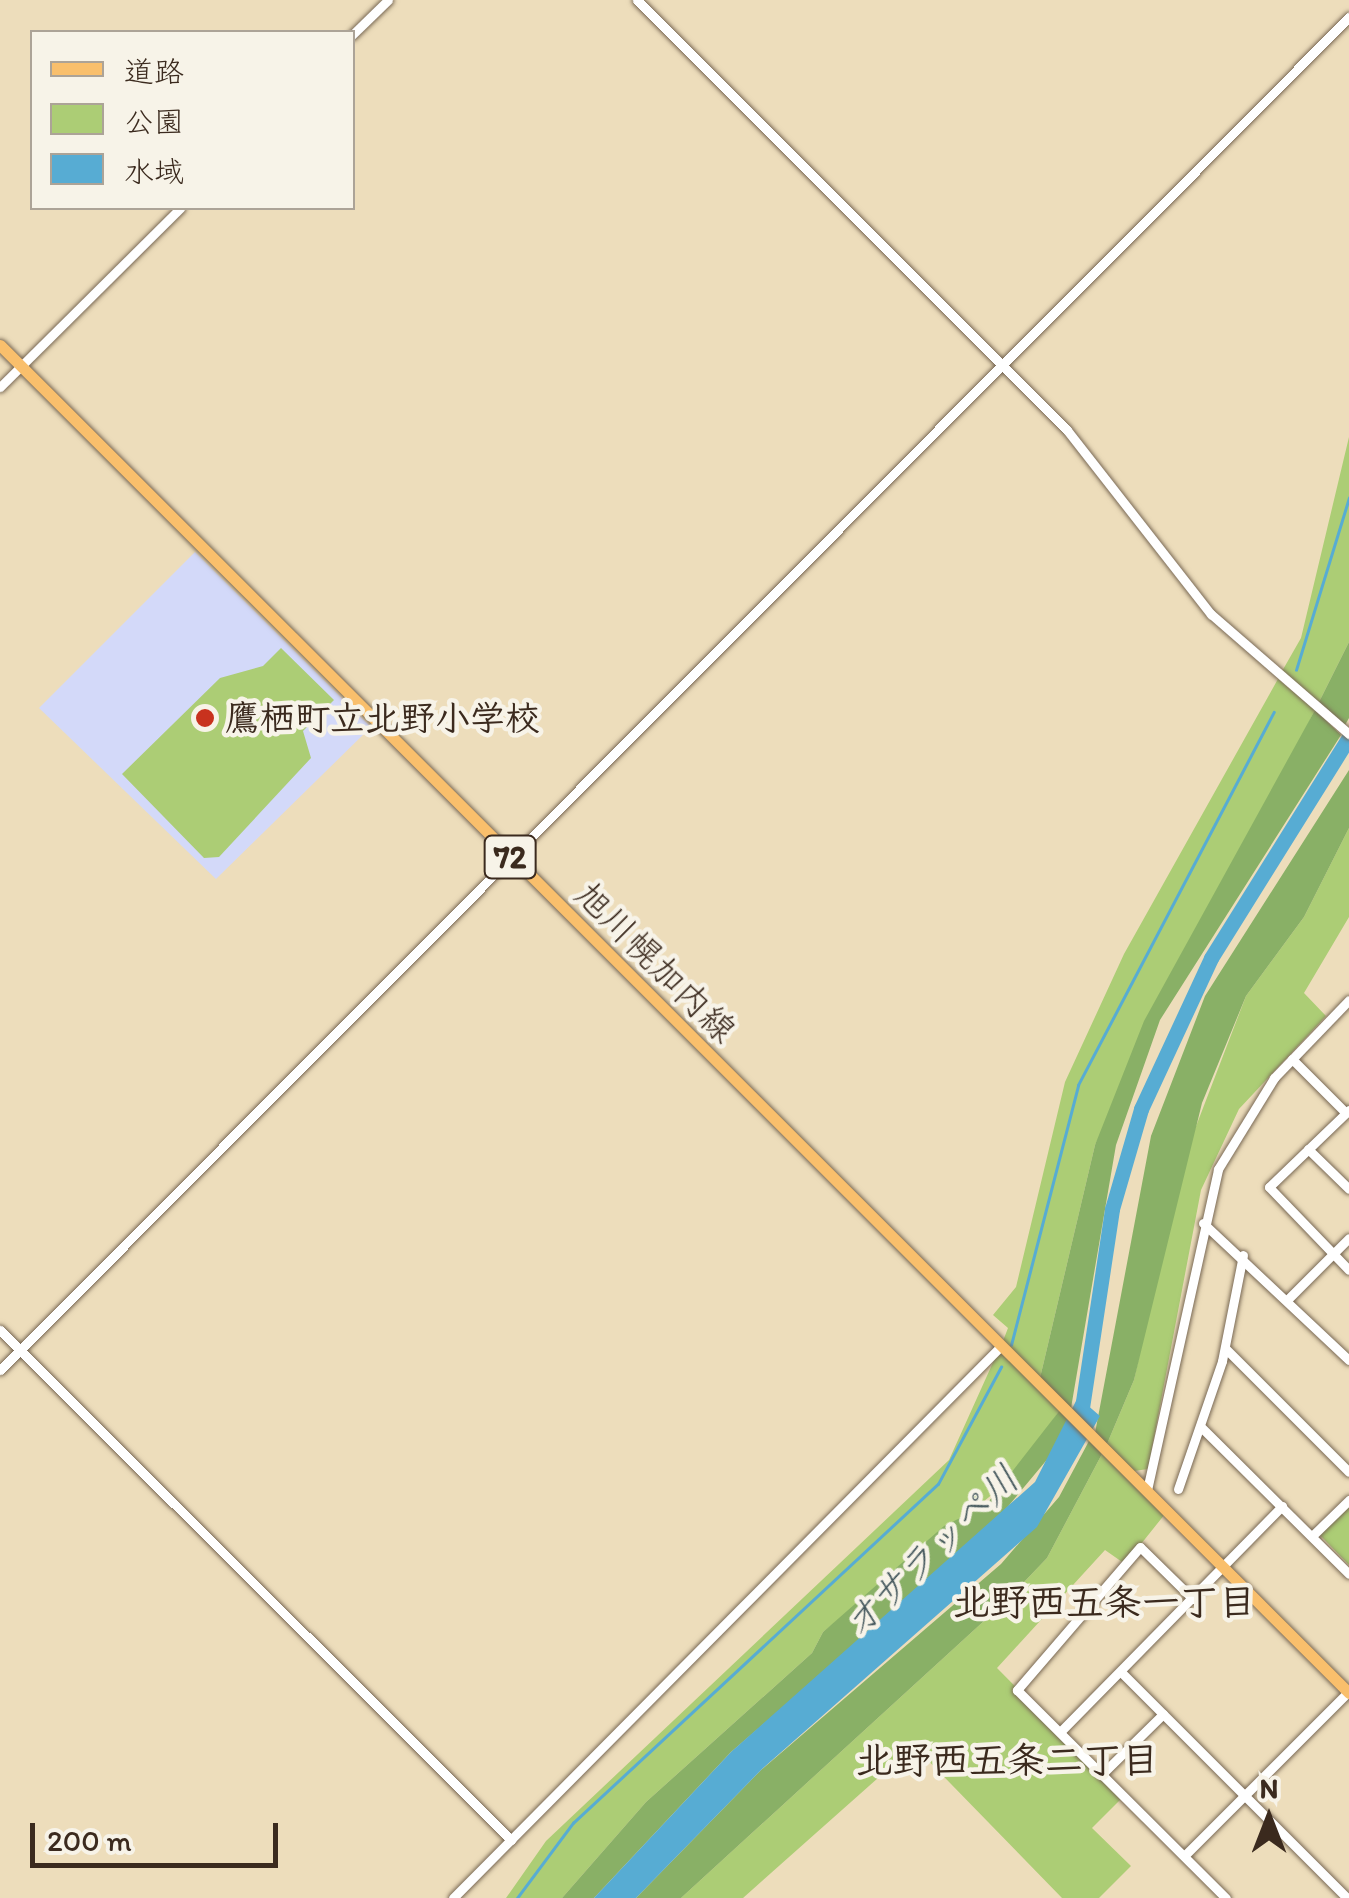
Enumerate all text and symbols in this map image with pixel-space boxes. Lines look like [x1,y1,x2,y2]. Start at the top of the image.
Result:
legend [30,30,355,210]
text: 道路 [124,53,184,90]
text: 公園 [124,103,184,140]
text: 水域 [124,153,184,190]
place label: 鷹栖町立北野小学校 [225,697,540,739]
marker: 鷹栖町立北野小学校 [194,707,216,729]
road number: 72 [482,830,538,884]
street label: 旭川幌加内線 [567,873,745,1051]
water label: オサラッペ川 [833,1456,1029,1648]
district label: 北野西五条一丁目 [952,1580,1256,1626]
district label: 北野西五条二丁目 [855,1738,1159,1784]
north arrow [1219,1768,1319,1868]
text: N [1260,1771,1278,1805]
scale bar [35,1803,282,1865]
text: 200 m [47,1822,132,1859]

